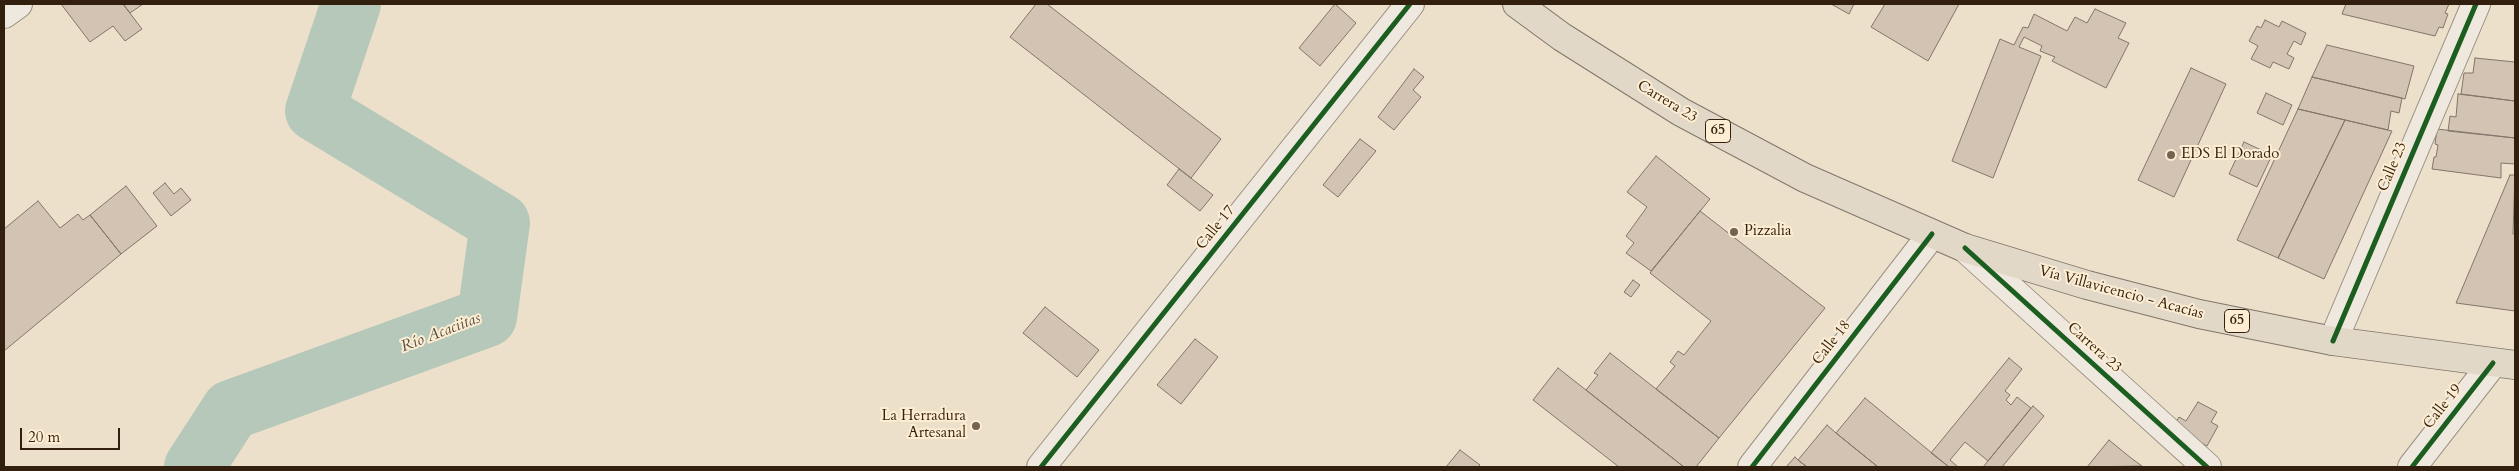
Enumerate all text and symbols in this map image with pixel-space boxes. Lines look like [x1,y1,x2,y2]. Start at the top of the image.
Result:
street label: Carrera 23 [1634,77,1700,127]
road number: 65 [1706,120,1730,142]
street label: Calle 23 [2375,140,2411,194]
place label: EDS El Dorado [2181,146,2279,164]
marker: EDS El Dorado [2165,149,2177,161]
street label: Calle 17 [1193,202,1239,254]
place label: Pizzalia [1744,223,1791,241]
marker: Pizzalia [1728,226,1740,238]
street label: Vía Villavicencio - Acacías [2037,262,2205,324]
water label: Río Acaciitas [398,309,484,357]
road number: 65 [2224,310,2250,332]
street label: Calle 18 [1809,317,1855,369]
street label: Carrera 23 [2063,319,2125,377]
street label: Calle 19 [2420,381,2466,433]
place label: La Herradura Artesanal [881,408,966,443]
scale bar [22,418,122,450]
marker: La Herradura Artesanal [970,420,982,432]
text: 20 m [28,427,60,447]

